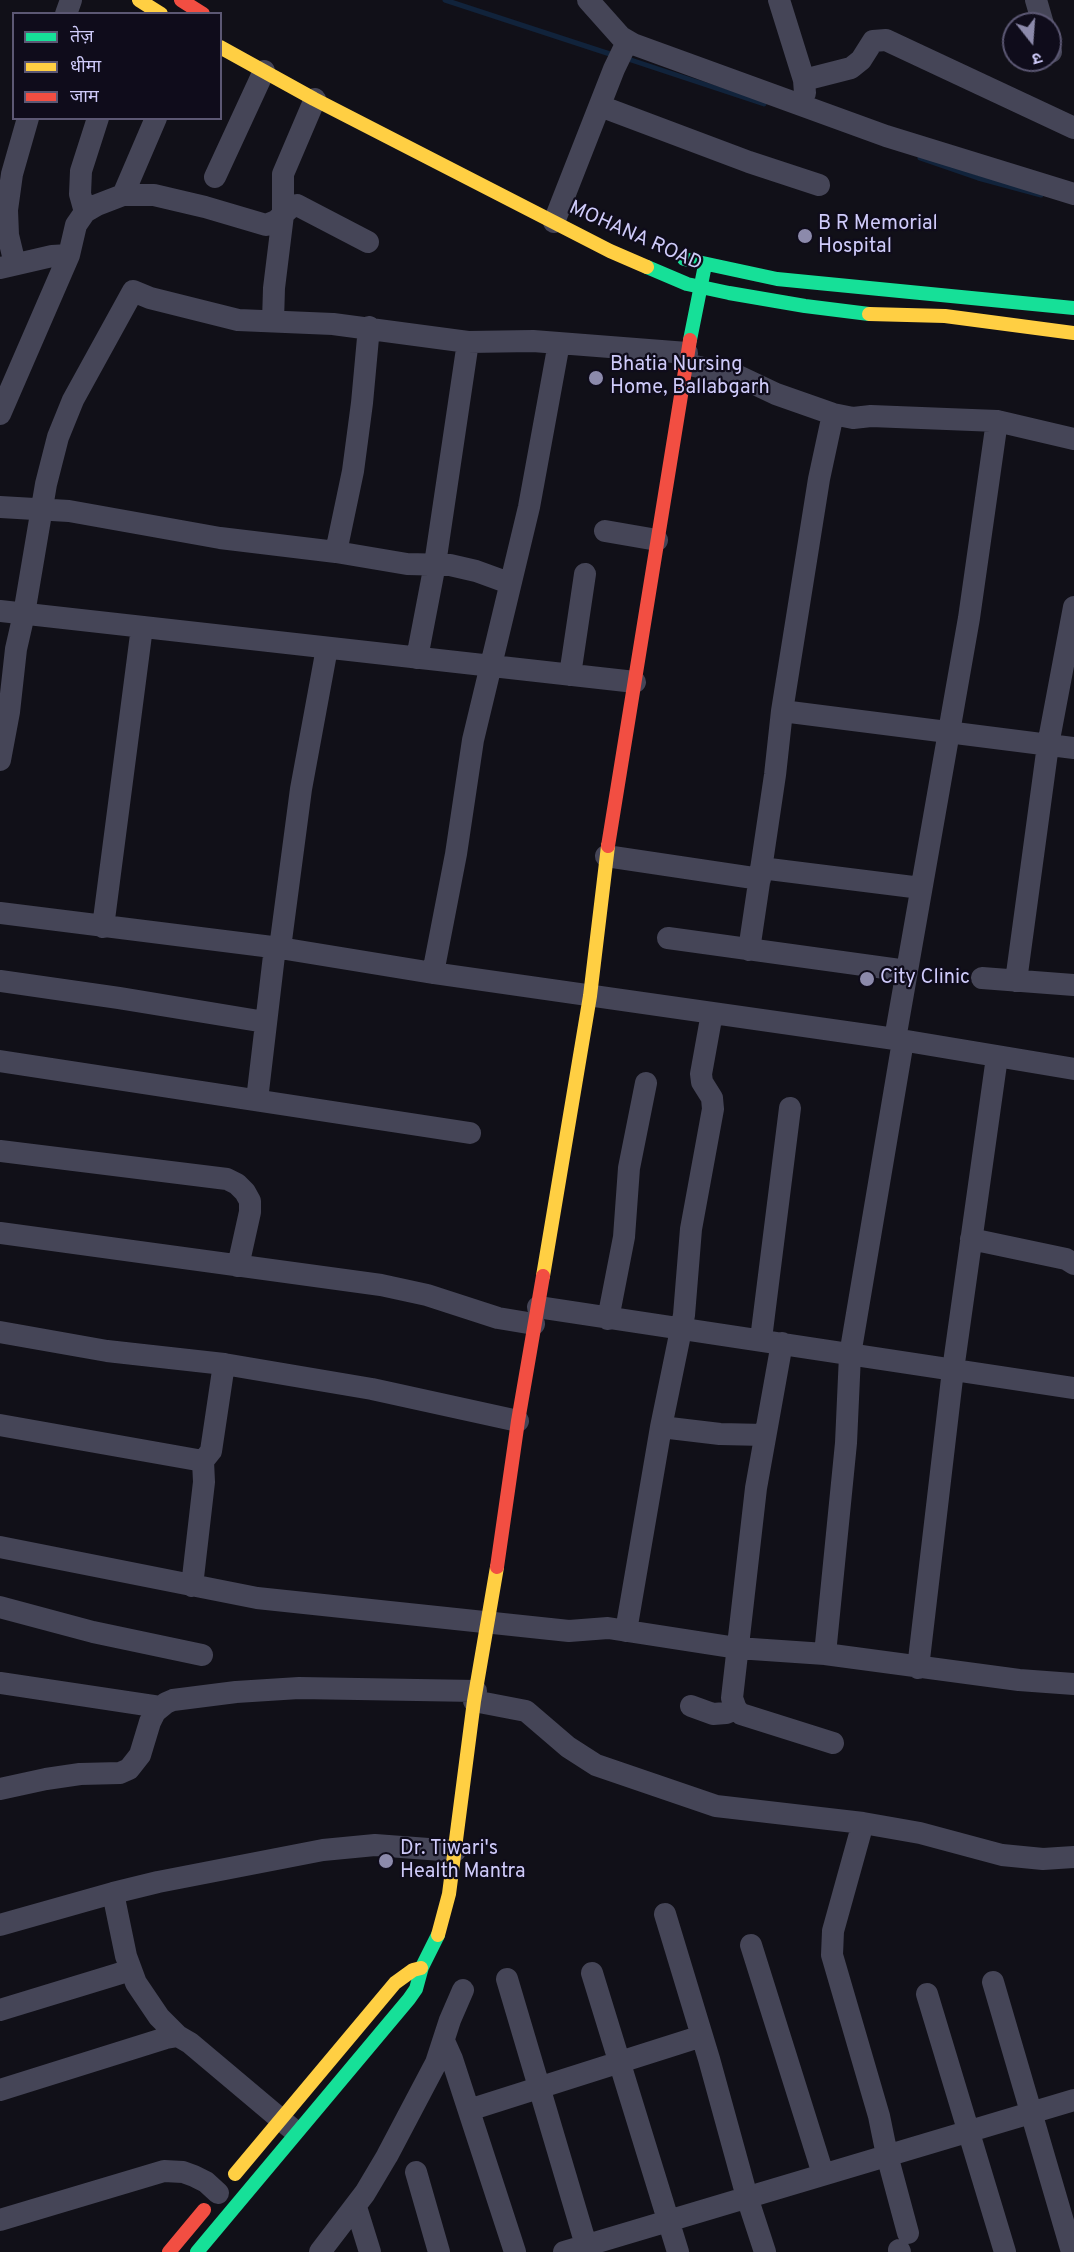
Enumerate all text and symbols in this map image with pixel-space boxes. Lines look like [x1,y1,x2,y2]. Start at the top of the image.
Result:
legend [12,12,222,120]
north arrow [1002,12,1062,72]
text: तेज़ [70,26,94,49]
text: उ [1029,46,1044,68]
text: धीमा [70,56,101,79]
text: जाम [70,86,99,109]
street label: MOHANA ROAD [565,197,705,277]
place label: B R Memorial Hospital [818,213,938,260]
marker: B R Memorial Hospital [796,227,814,245]
place label: Bhatia Nursing Home, Ballabgarh [610,354,770,401]
marker: Bhatia Nursing Home, Ballabgarh [587,369,605,387]
place label: City Clinic [880,967,970,991]
marker: City Clinic [858,970,876,988]
place label: Dr. Tiwari's Health Mantra [400,1838,525,1885]
marker: Dr. Tiwari's Health Mantra [377,1852,395,1870]

